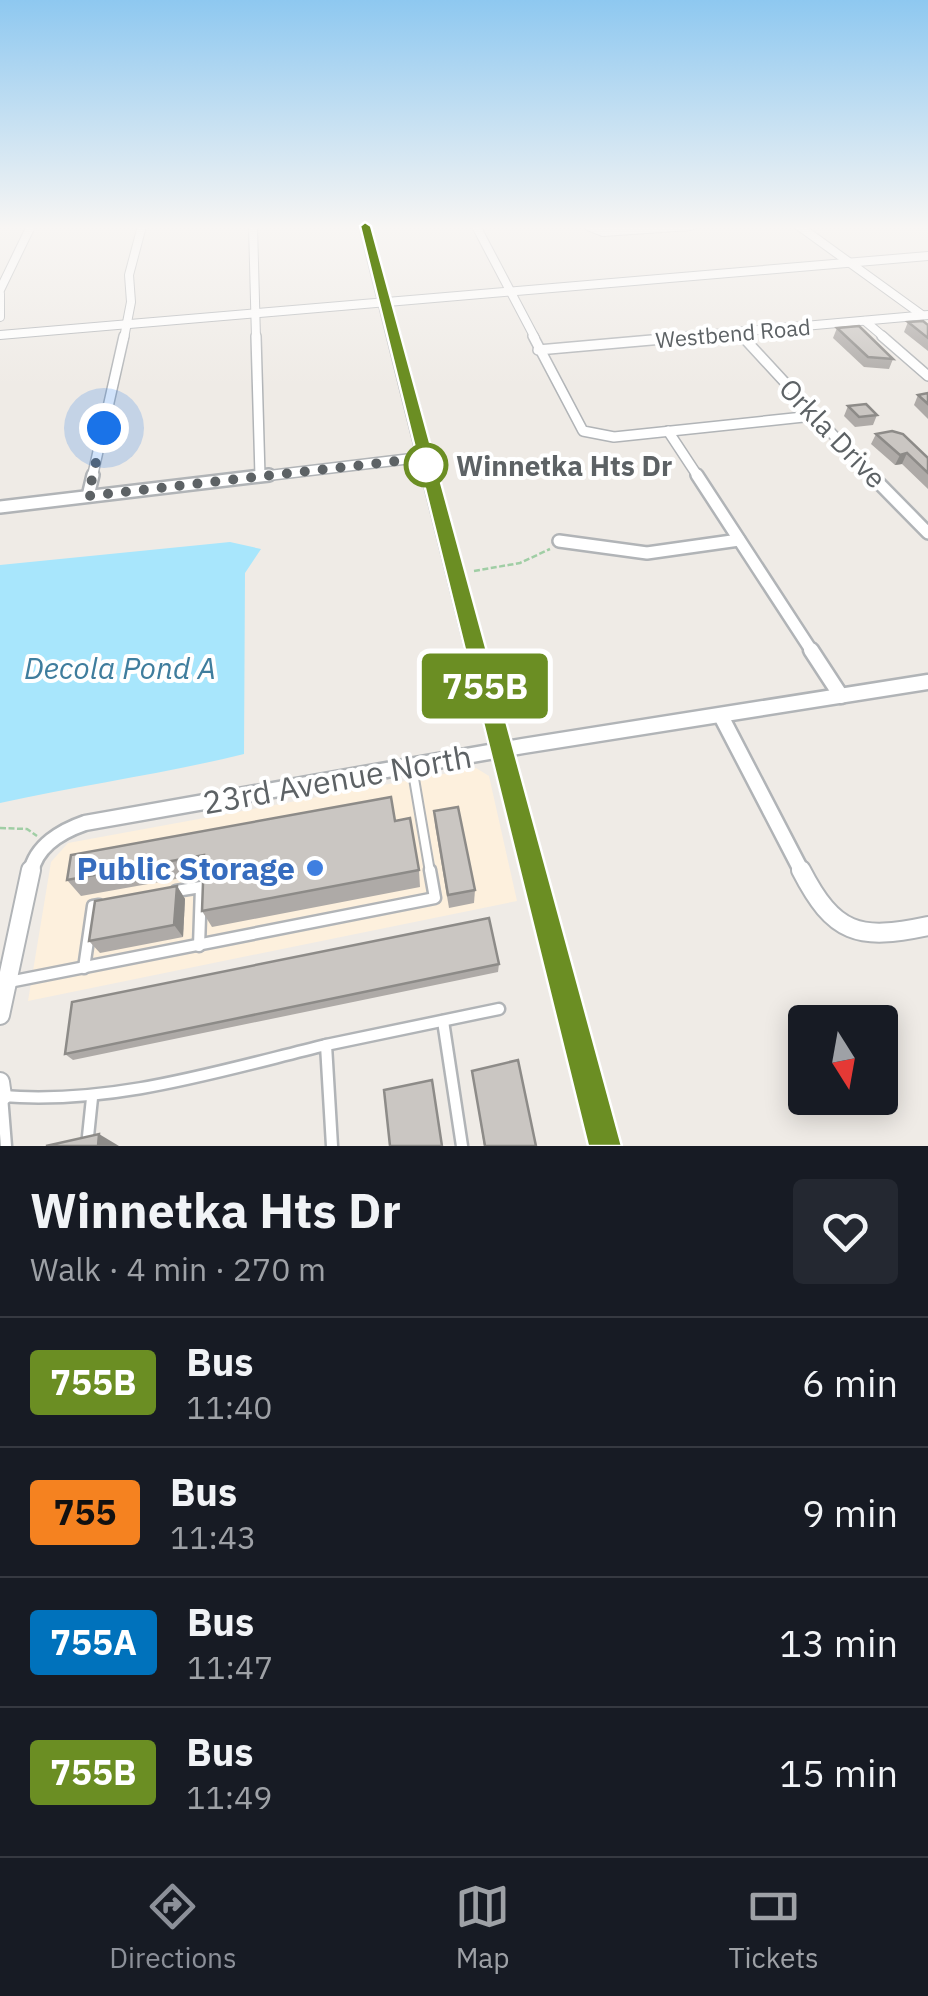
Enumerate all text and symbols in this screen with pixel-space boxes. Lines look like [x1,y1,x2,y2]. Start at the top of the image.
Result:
street label: Westbend Road [654,312,812,354]
street label: Orkla Drive [771,370,895,496]
your location [79,403,129,453]
marker: Winnetka Hts Dr [405,444,447,486]
place label: Winnetka Hts Dr [456,447,672,484]
water label: Decola Pond A [24,648,216,687]
line badge: 755B [415,654,555,718]
text: 755B [442,663,528,709]
street label: 23rd Avenue North [199,735,475,823]
place label: Public Storage [76,847,295,889]
marker: Public Storage [304,857,326,879]
north arrow [788,1005,898,1115]
map controls [788,1005,898,1115]
text: Winnetka Hts Dr [30,1179,401,1241]
button: heart [793,1179,898,1284]
text: Walk · 4 min · 270 m [30,1248,326,1290]
text: Bus [186,1337,254,1386]
text: 6 min [802,1358,898,1407]
text: 755B [50,1359,136,1405]
text: 11:40 [186,1386,273,1428]
text: Bus [170,1467,237,1516]
text: 9 min [802,1488,898,1537]
text: 755 [53,1489,117,1535]
text: 11:43 [170,1516,256,1558]
text: Bus [187,1597,254,1646]
text: 13 min [779,1618,898,1667]
text: 755A [50,1619,137,1665]
text: 11:47 [187,1646,273,1688]
text: Bus [186,1727,254,1776]
text: 15 min [779,1748,898,1797]
text: 755B [50,1749,136,1795]
text: 11:49 [186,1776,273,1818]
tab: Directions [109,1879,237,1976]
tab: Map [455,1879,510,1976]
tab: Tickets [729,1879,819,1976]

